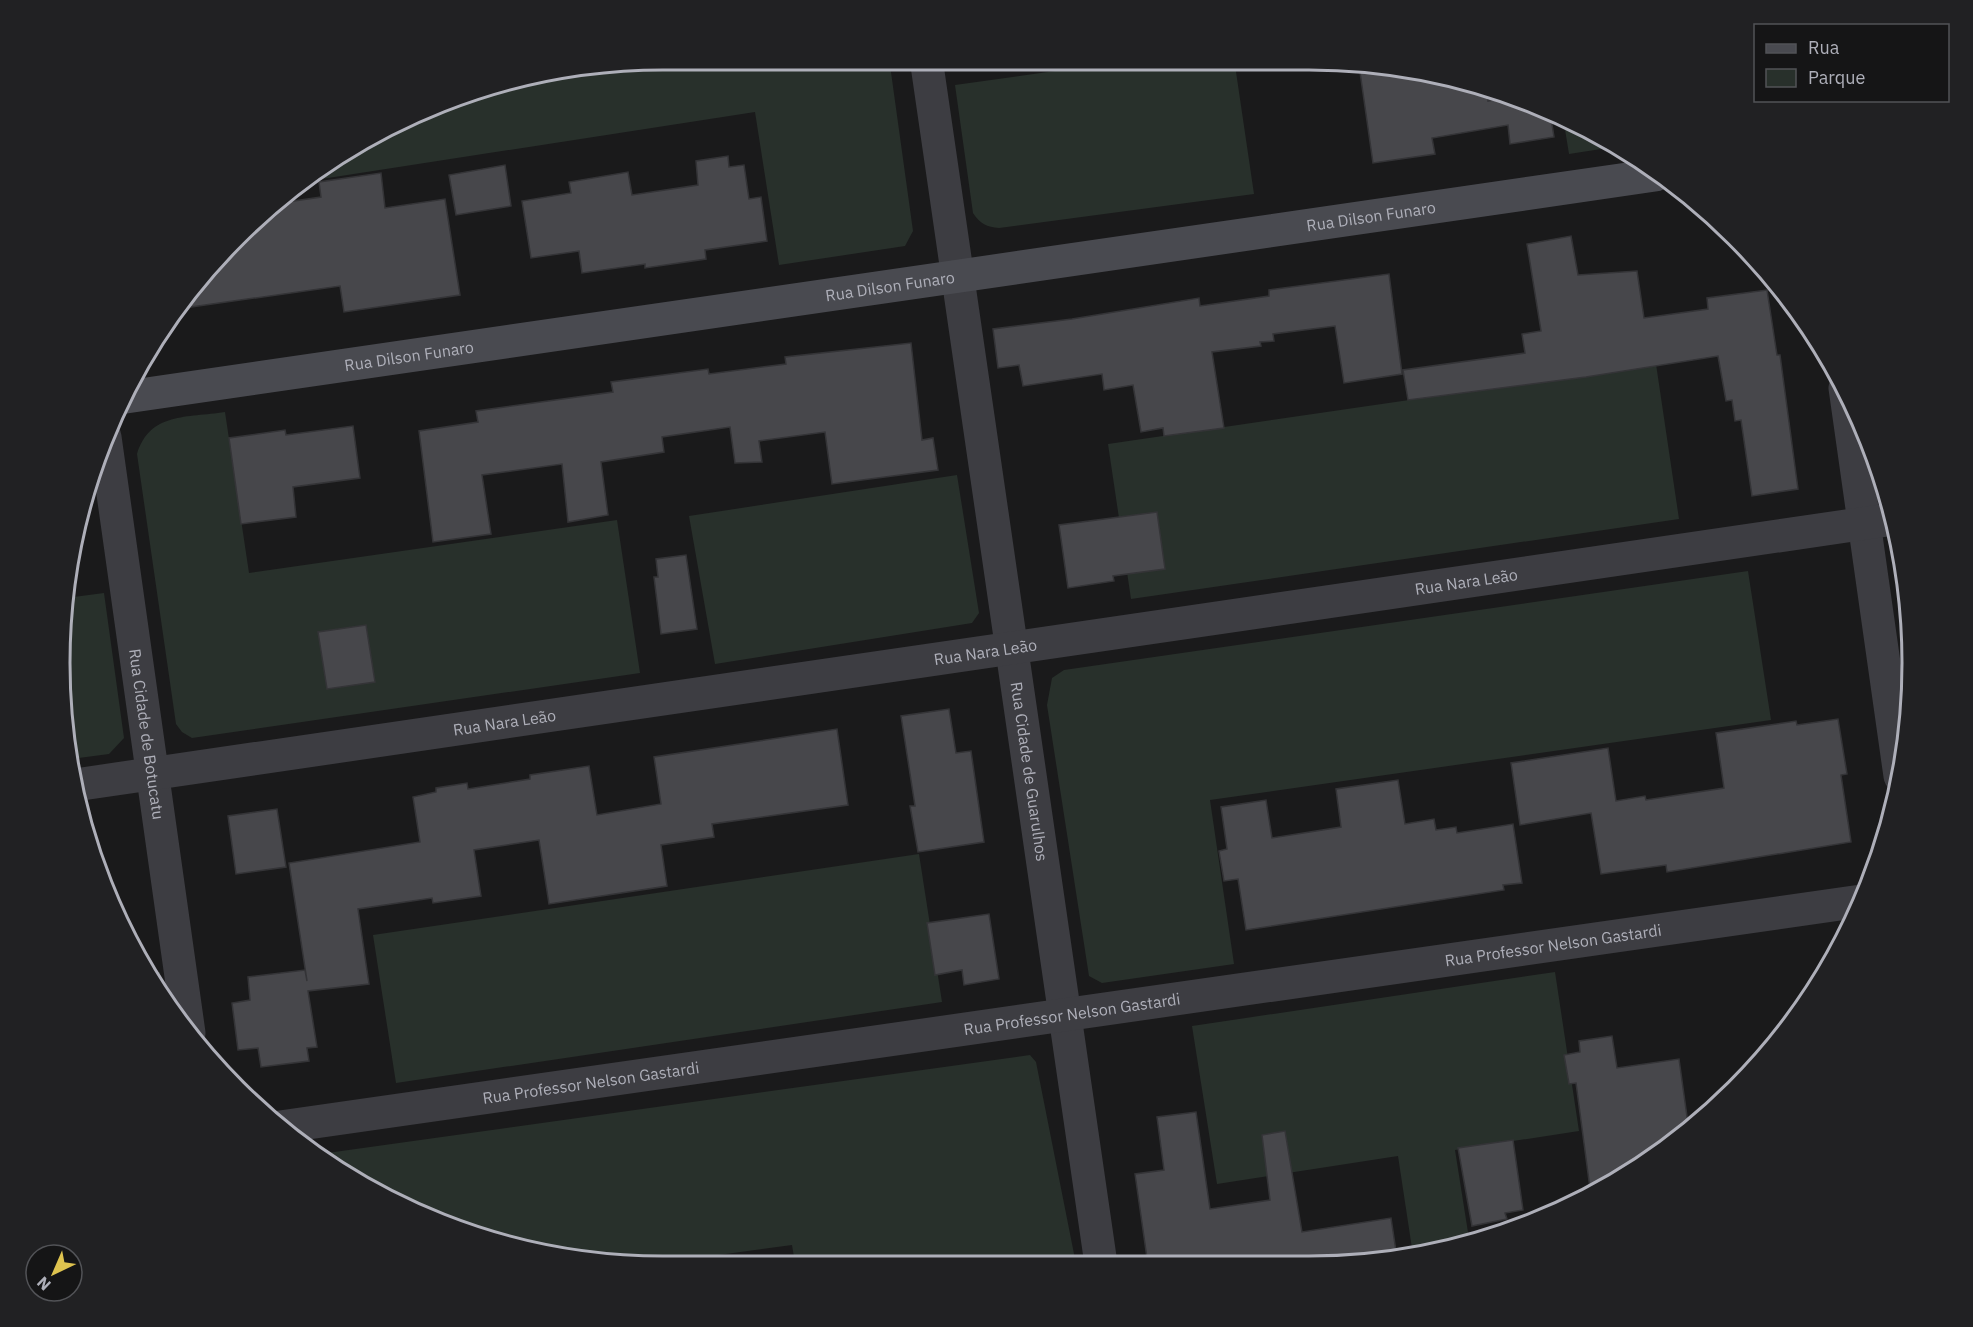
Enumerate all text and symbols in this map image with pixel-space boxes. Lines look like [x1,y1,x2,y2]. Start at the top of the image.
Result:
legend [1754,24,1949,102]
text: Rua [1808,36,1840,59]
text: Parque [1808,66,1866,89]
street label: Rua Dilson Funaro [1305,197,1437,236]
street label: Rua Dilson Funaro [824,267,956,305]
street label: Rua Dilson Funaro [343,337,475,375]
street label: Rua Nara Leão [1413,564,1519,599]
street label: Rua Nara Leão [932,634,1038,669]
street label: Rua Cidade de Botucatu [125,647,169,821]
street label: Rua Cidade de Guarulhos [1007,681,1052,863]
street label: Rua Nara Leão [452,705,557,740]
street label: Rua Professor Nelson Gastardi [1443,920,1663,970]
street label: Rua Professor Nelson Gastardi [962,988,1182,1039]
street label: Rua Professor Nelson Gastardi [481,1057,700,1108]
north arrow [24,1243,84,1303]
text: N [32,1273,55,1295]

